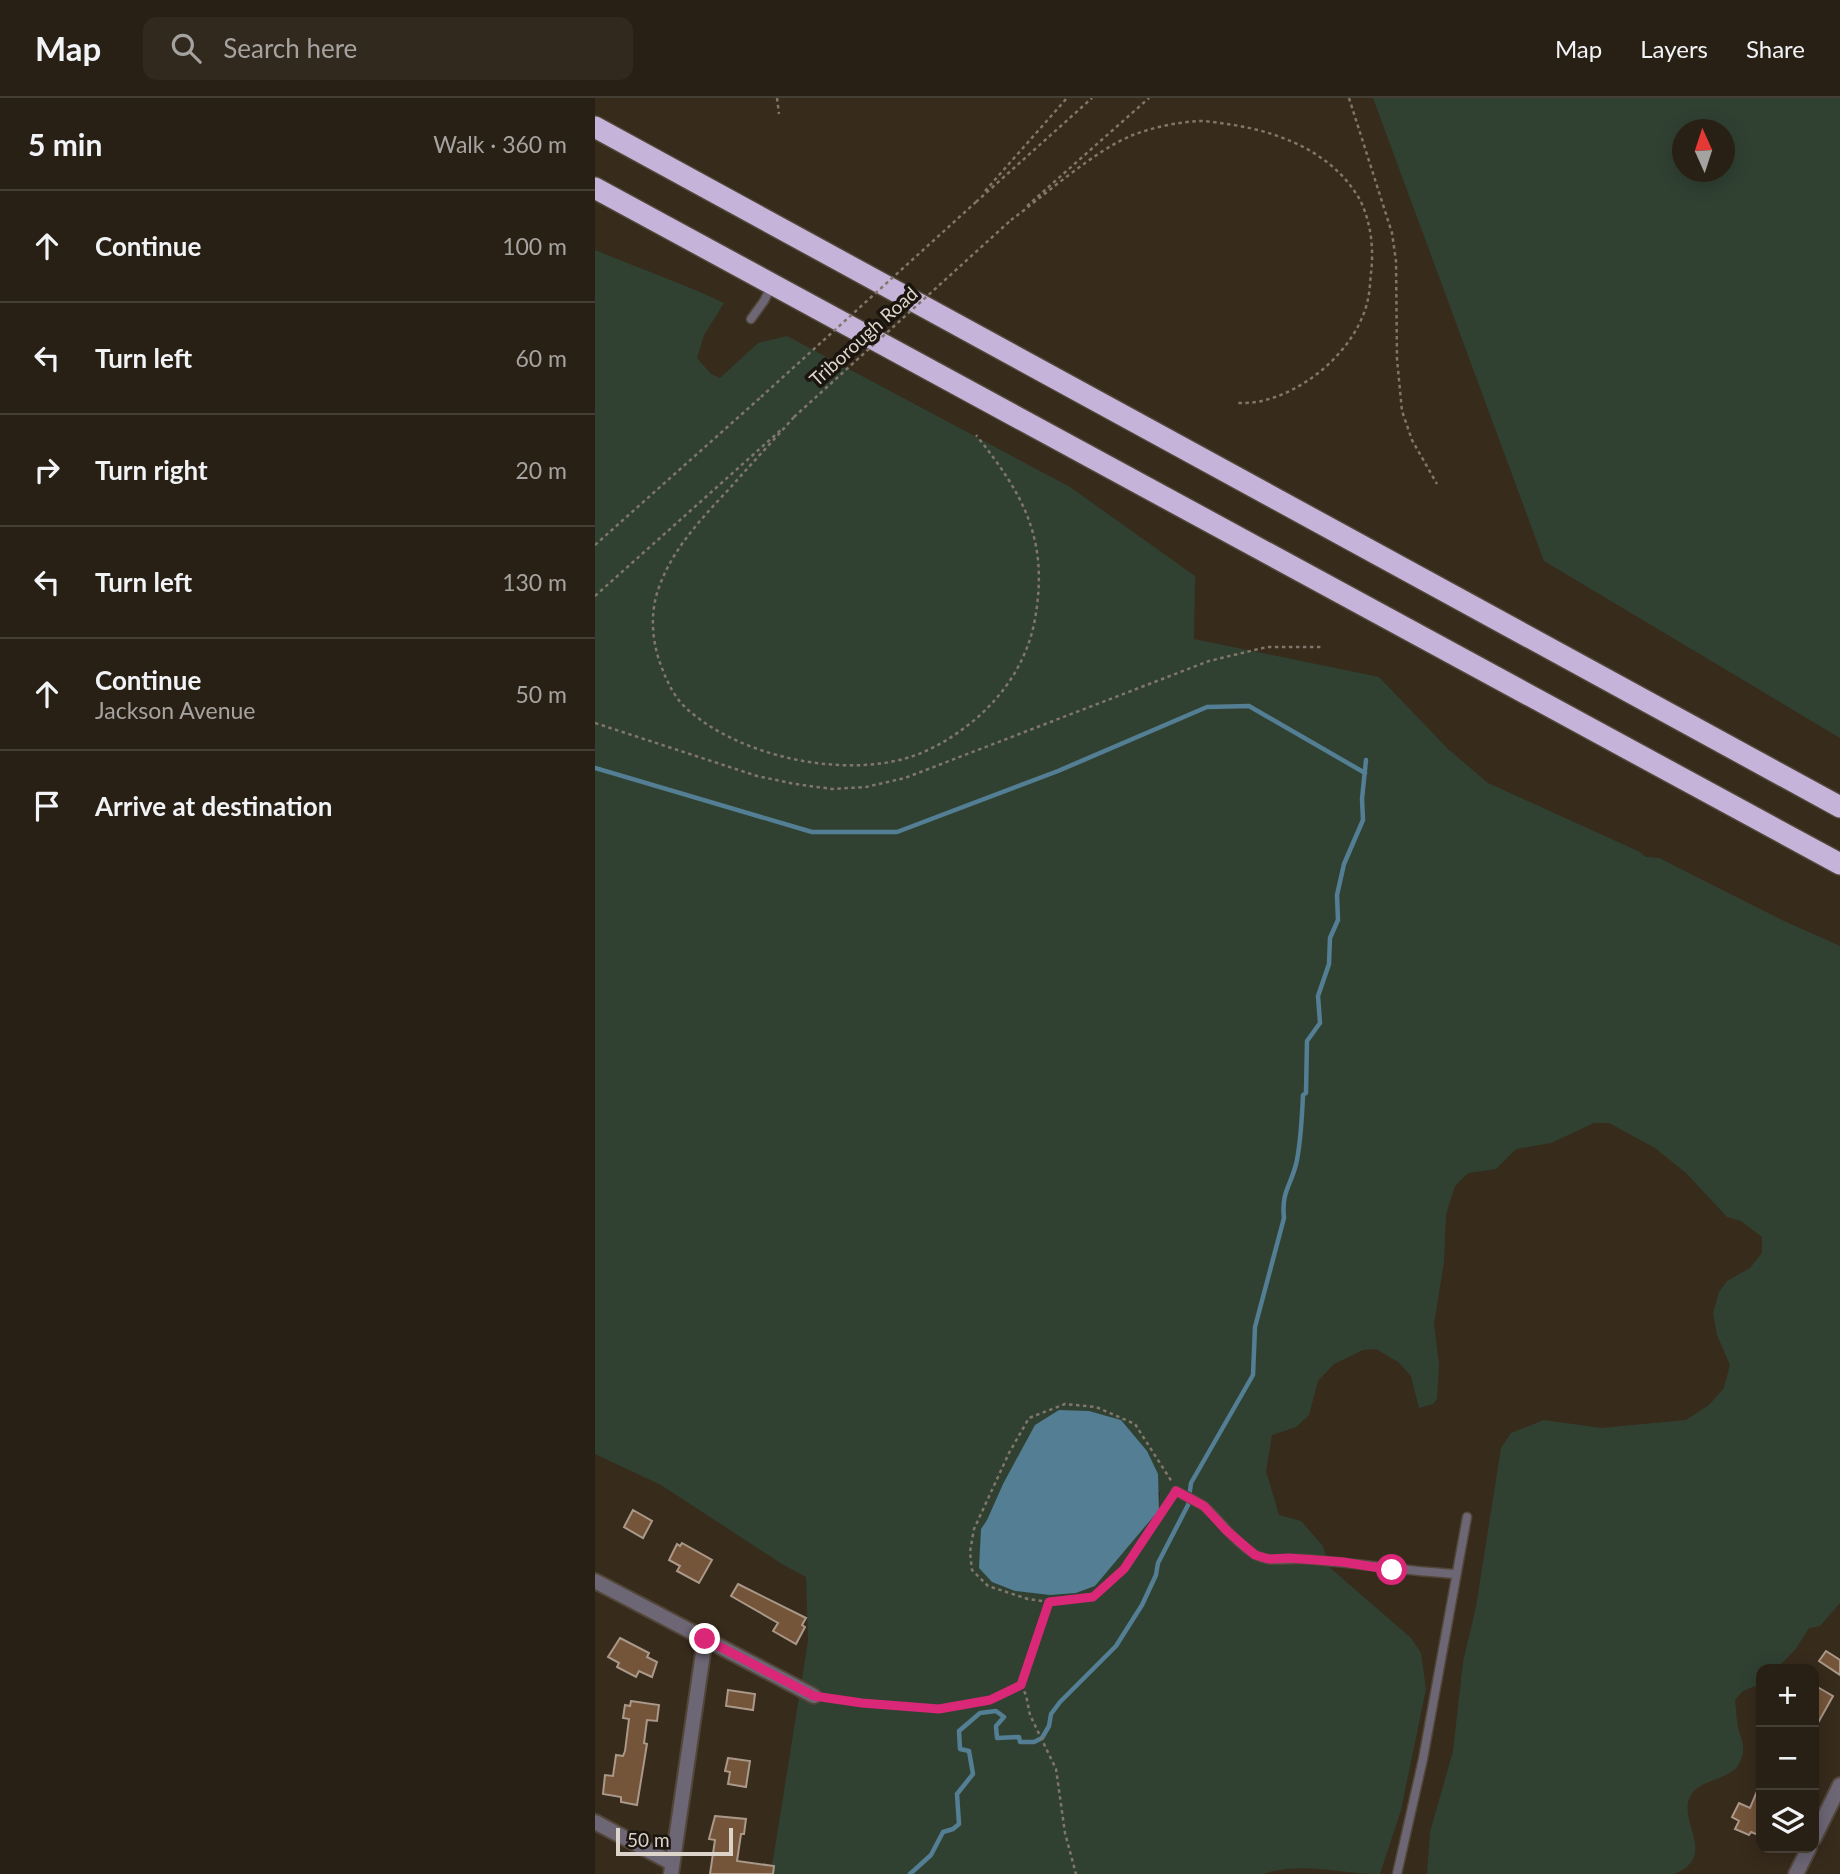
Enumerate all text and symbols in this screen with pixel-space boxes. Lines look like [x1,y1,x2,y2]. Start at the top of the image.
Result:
search box [143,17,633,80]
text: Map [35,28,101,68]
icon: search [167,29,205,67]
text: Search here [223,32,357,64]
text: Map [1555,34,1602,63]
text: Layers [1640,34,1708,63]
text: Share [1746,34,1805,63]
north arrow [1672,119,1735,182]
text: 5 min [28,126,102,162]
text: Walk · 360 m [433,130,567,158]
icon: ahead [28,227,66,265]
text: Continue [95,230,201,262]
text: 100 m [502,232,567,260]
street label: Triborough Road [804,281,922,391]
icon: left [28,339,66,377]
text: Turn left [95,342,192,374]
text: 60 m [516,344,567,372]
icon: right [28,451,66,489]
text: Turn right [95,454,208,486]
text: 20 m [516,456,567,484]
icon: left [28,563,66,601]
text: Turn left [95,566,192,598]
text: 130 m [502,568,567,596]
text: Continue [95,664,201,696]
icon: ahead [28,675,66,713]
text: 50 m [516,680,567,708]
text: Jackson Avenue [95,696,255,724]
icon: arrive [28,787,66,825]
text: Arrive at destination [95,790,332,822]
route start [1376,1554,1407,1585]
route end [689,1623,720,1654]
map controls [1756,1664,1819,1853]
button: + [1756,1664,1819,1727]
button: − [1756,1727,1819,1790]
button: layers [1756,1790,1819,1853]
scale bar [616,1825,733,1857]
text: 50 m [627,1828,670,1851]

